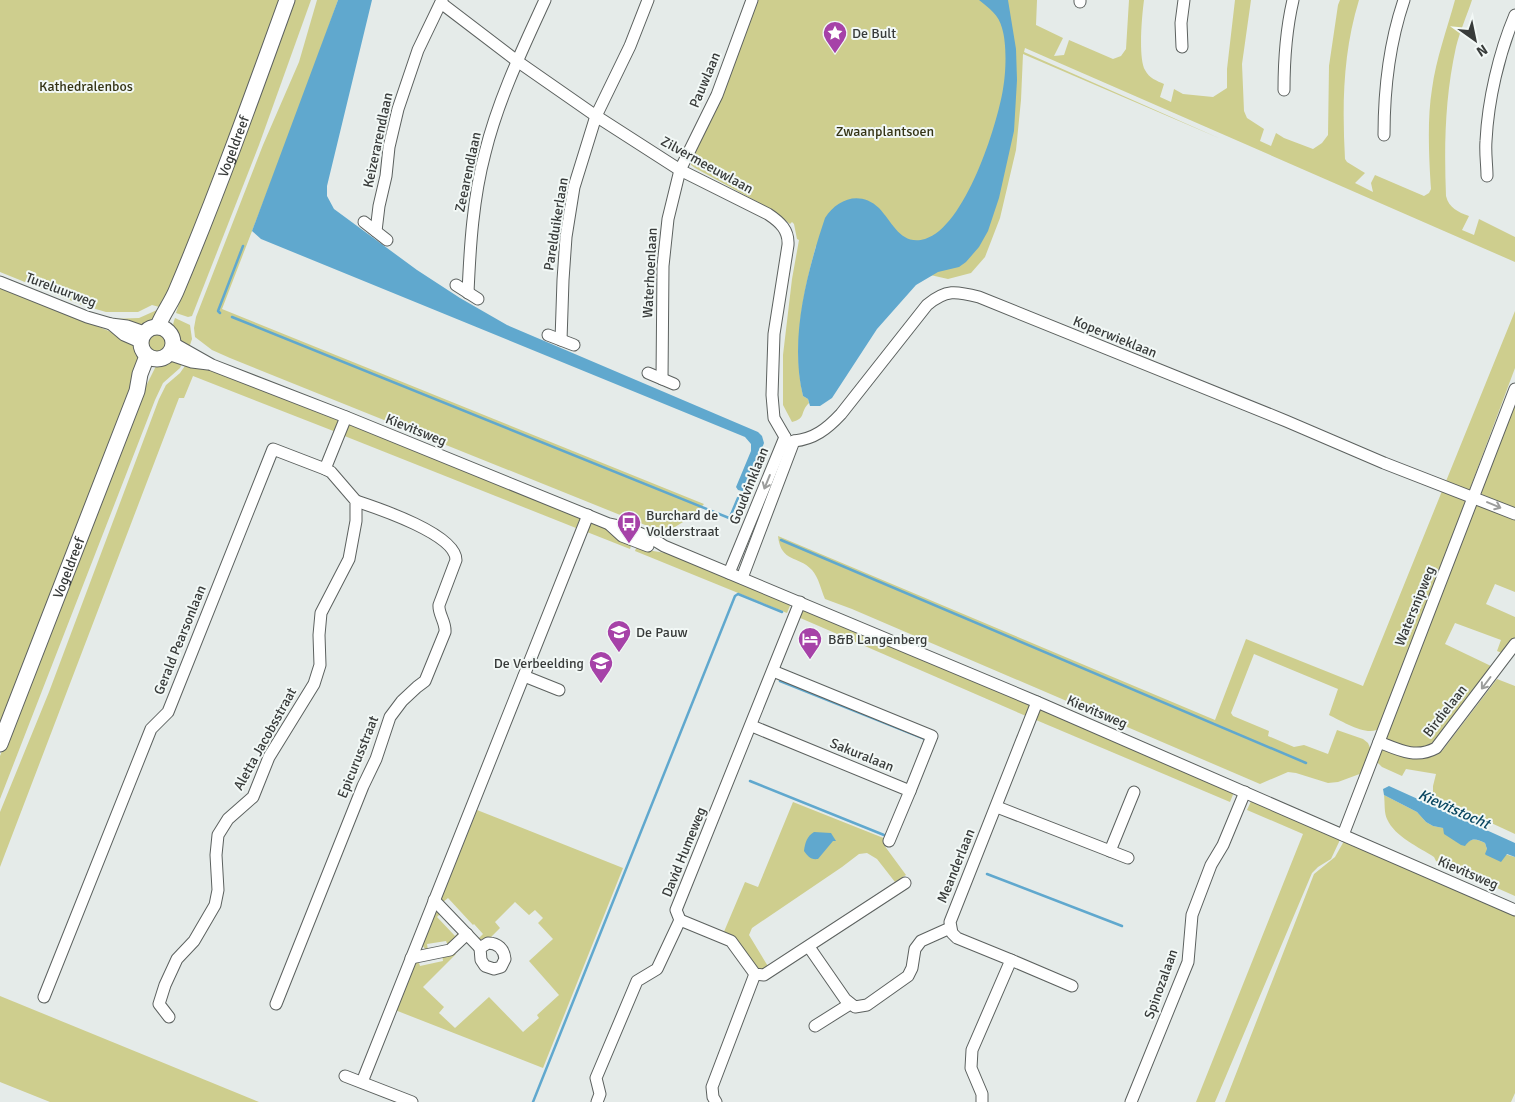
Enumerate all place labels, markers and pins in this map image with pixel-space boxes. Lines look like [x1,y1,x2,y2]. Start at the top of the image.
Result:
place icon: De Bult [822,20,848,54]
place label: De Bult [852,25,896,42]
place label: Burchard de Volderstraat [646,507,719,540]
bus stop icon: Burchard de Volderstraat [616,510,642,544]
school or university icon: De Pauw [606,619,632,653]
place label: De Pauw [636,624,688,641]
hotel icon: B&B Langenberg [797,626,823,660]
place label: B&B Langenberg [828,631,927,648]
school or university icon: De Verbeelding [588,650,614,684]
place label: De Verbeelding [494,655,584,672]

